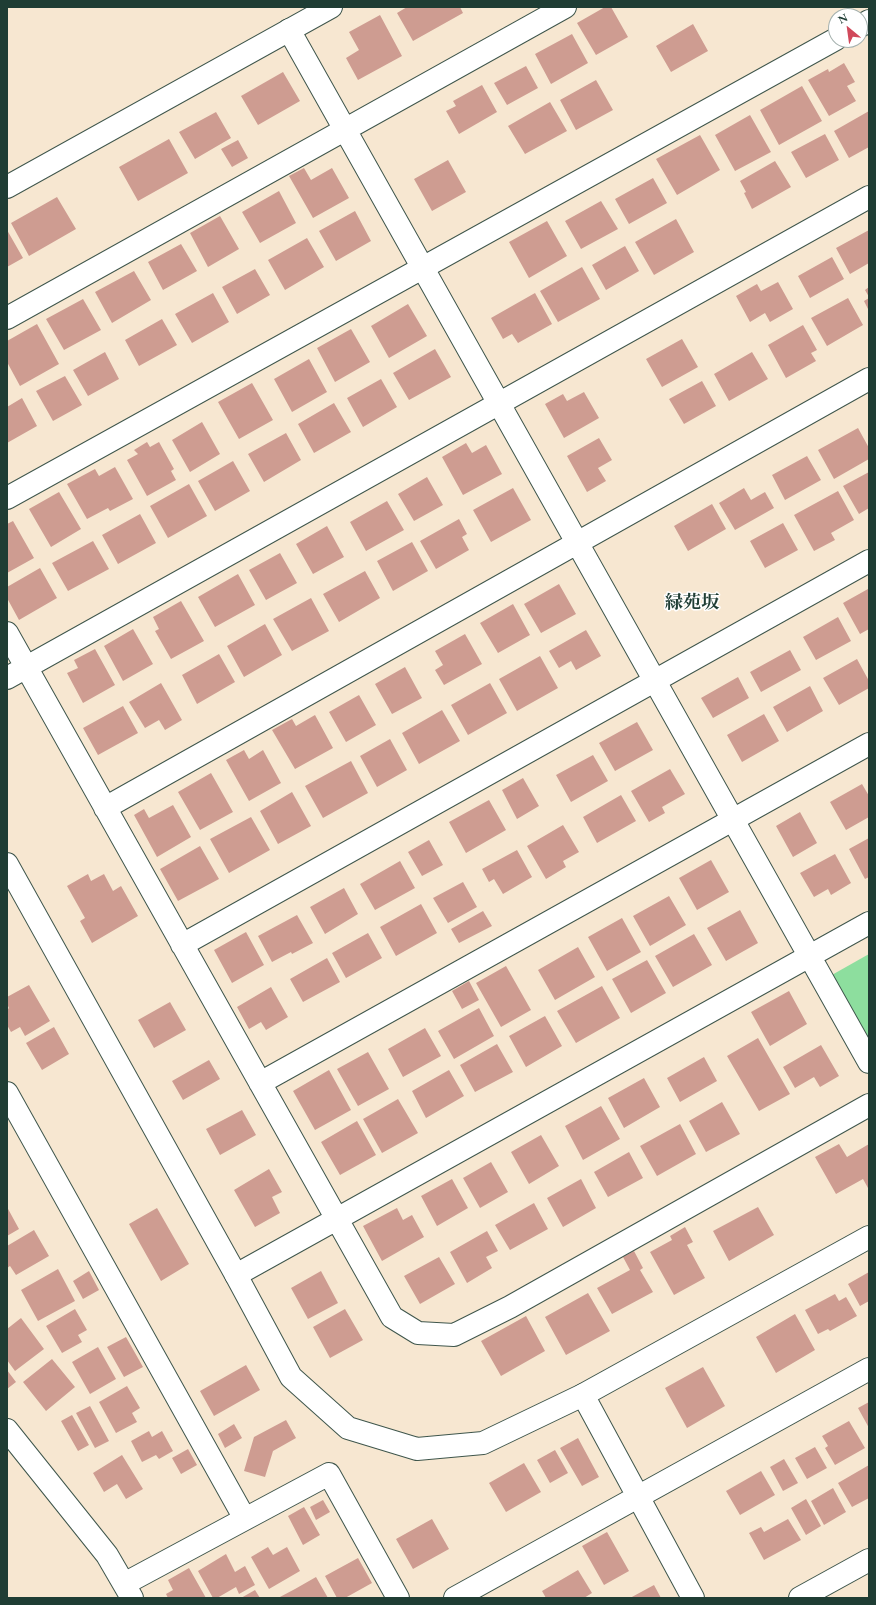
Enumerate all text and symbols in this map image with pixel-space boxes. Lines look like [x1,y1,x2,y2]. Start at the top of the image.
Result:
north arrow [828,8,868,48]
text: N [835,10,850,27]
district label: 緑苑坂 [665,592,719,614]

